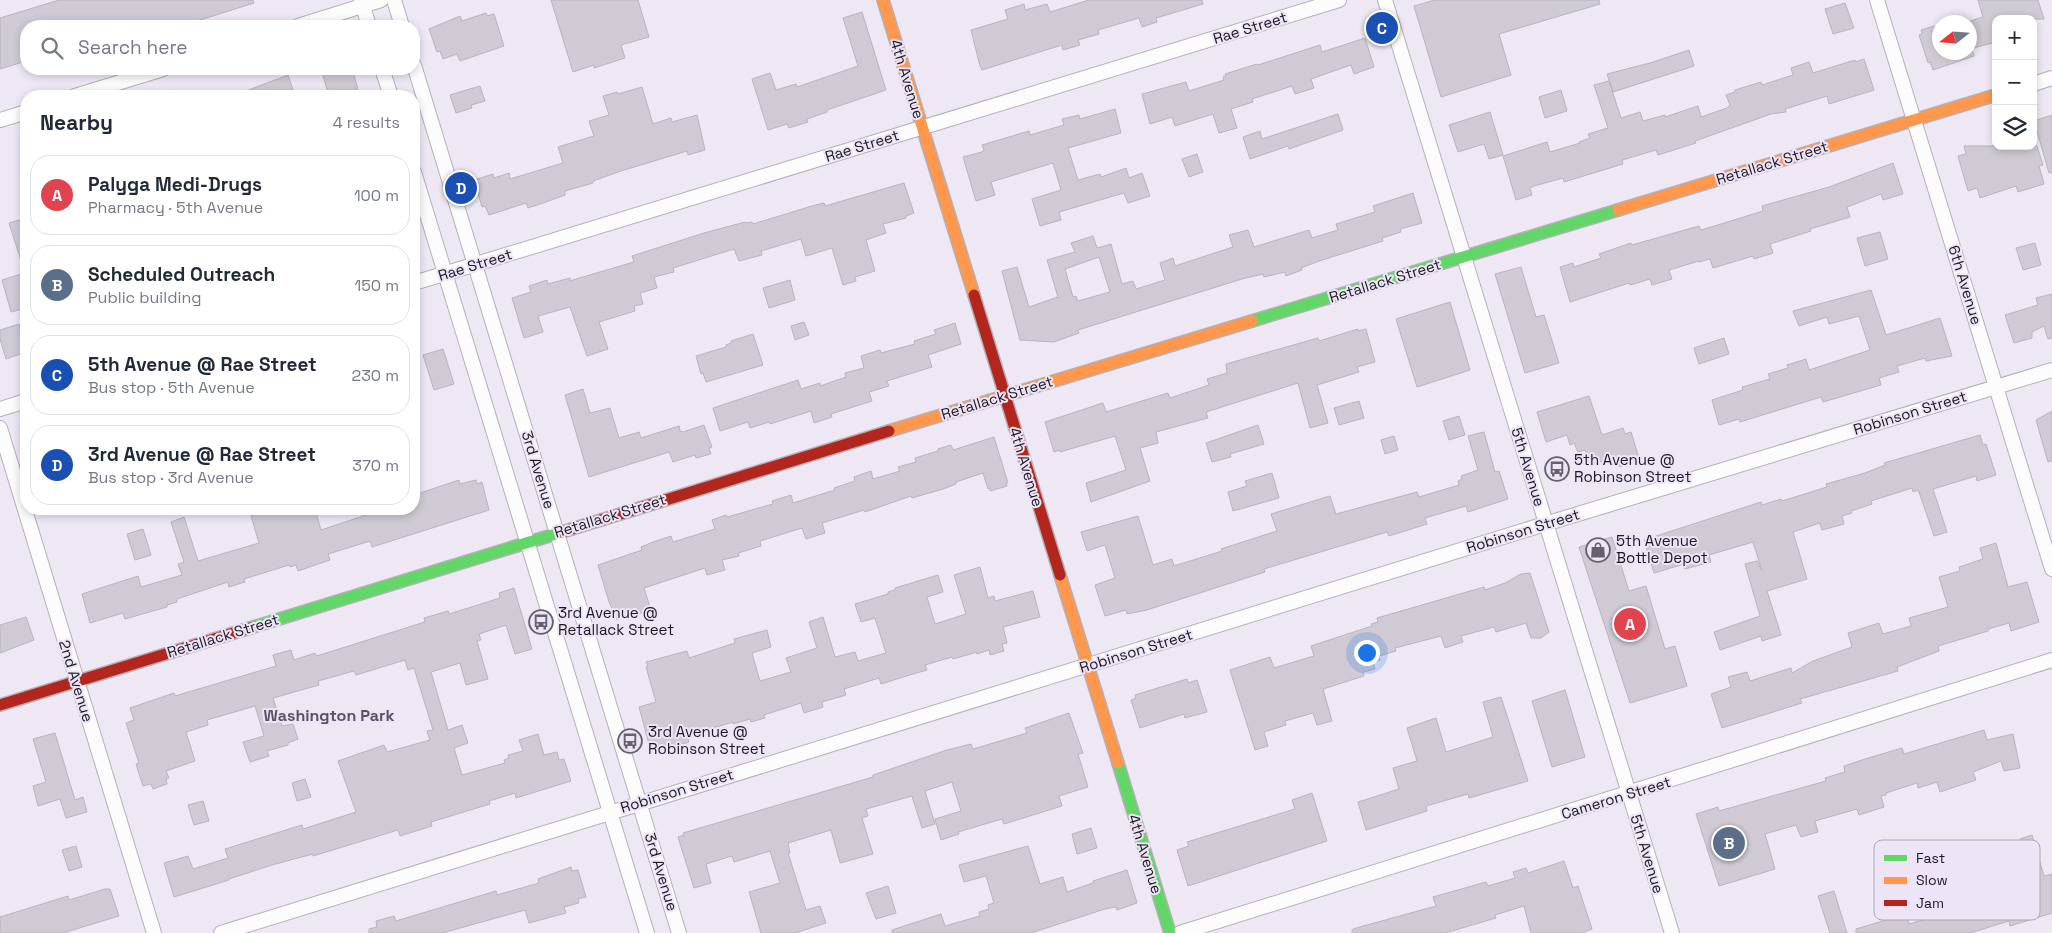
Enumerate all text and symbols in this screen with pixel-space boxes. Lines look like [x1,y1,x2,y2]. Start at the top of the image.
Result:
street label: Rae Street [1211,7,1289,48]
pin: C [1366,9,1398,47]
north arrow [1932,15,1977,60]
map controls [1992,15,2037,150]
button: + [1992,15,2037,60]
search box [20,20,420,75]
icon: search [38,34,66,62]
text: Search here [78,35,188,60]
street label: 4th Avenue [886,37,929,121]
button: − [1992,60,2037,105]
button: layers [1992,105,2037,150]
text: Nearby [40,109,113,136]
text: 4 results [333,112,400,133]
street label: Rae Street [823,125,901,166]
street label: Retallack Street [1714,136,1830,189]
pin: D [445,169,477,207]
text: Palyga Medi-Drugs [88,172,262,197]
text: A [52,185,62,206]
text: 100 m [354,185,399,206]
text: Pharmacy · 5th Avenue [88,197,263,218]
street label: 6th Avenue [1944,243,1987,327]
street label: Rae Street [436,244,514,285]
street label: Retallack Street [1327,254,1443,307]
text: Scheduled Outreach [88,262,275,287]
text: B [52,275,62,296]
text: 150 m [355,275,399,296]
text: Public building [88,287,201,308]
text: 5th Avenue @ Rae Street [88,352,317,377]
text: C [52,365,62,386]
text: 230 m [352,365,399,386]
street label: Retallack Street [939,371,1055,424]
text: Bus stop · 5th Avenue [88,377,255,398]
street label: Robinson Street [1851,386,1969,439]
street label: 4th Avenue [1005,425,1048,509]
street label: 5th Avenue [1507,425,1550,509]
street label: 3rd Avenue [518,428,559,511]
text: 3rd Avenue @ Rae Street [88,442,316,467]
place label: 5th Avenue @ Robinson Street [1574,450,1691,486]
text: D [52,455,62,476]
text: 370 m [352,455,399,476]
bus stop icon: 5th Avenue @ Robinson Street [1544,456,1570,482]
text: Bus stop · 3rd Avenue [88,467,254,488]
street label: Retallack Street [552,489,668,542]
street label: Robinson Street [1464,504,1582,557]
place label: 5th Avenue Bottle Depot [1616,531,1708,567]
shop icon: 5th Avenue Bottle Depot [1585,537,1611,563]
place label: 3rd Avenue @ Retallack Street [558,603,674,639]
pin: A [1614,605,1646,643]
street label: Retallack Street [165,609,281,662]
bus stop icon: 3rd Avenue @ Retallack Street [528,609,554,635]
street label: Robinson Street [1077,624,1195,677]
street label: 2nd Avenue [55,638,98,724]
your location [1354,640,1380,666]
district label: Washington Park [264,705,394,726]
place label: 3rd Avenue @ Robinson Street [648,722,765,758]
bus stop icon: 3rd Avenue @ Robinson Street [617,728,643,754]
street label: Robinson Street [618,764,736,817]
street label: Cameron Street [1559,772,1673,823]
street label: 4th Avenue [1124,812,1167,896]
street label: 5th Avenue [1626,812,1669,896]
pin: B [1713,824,1745,862]
street label: 3rd Avenue [641,830,682,913]
legend [1874,840,2040,920]
text: Fast [1916,849,1945,867]
text: Slow [1916,871,1948,889]
text: Jam [1916,894,1944,912]

